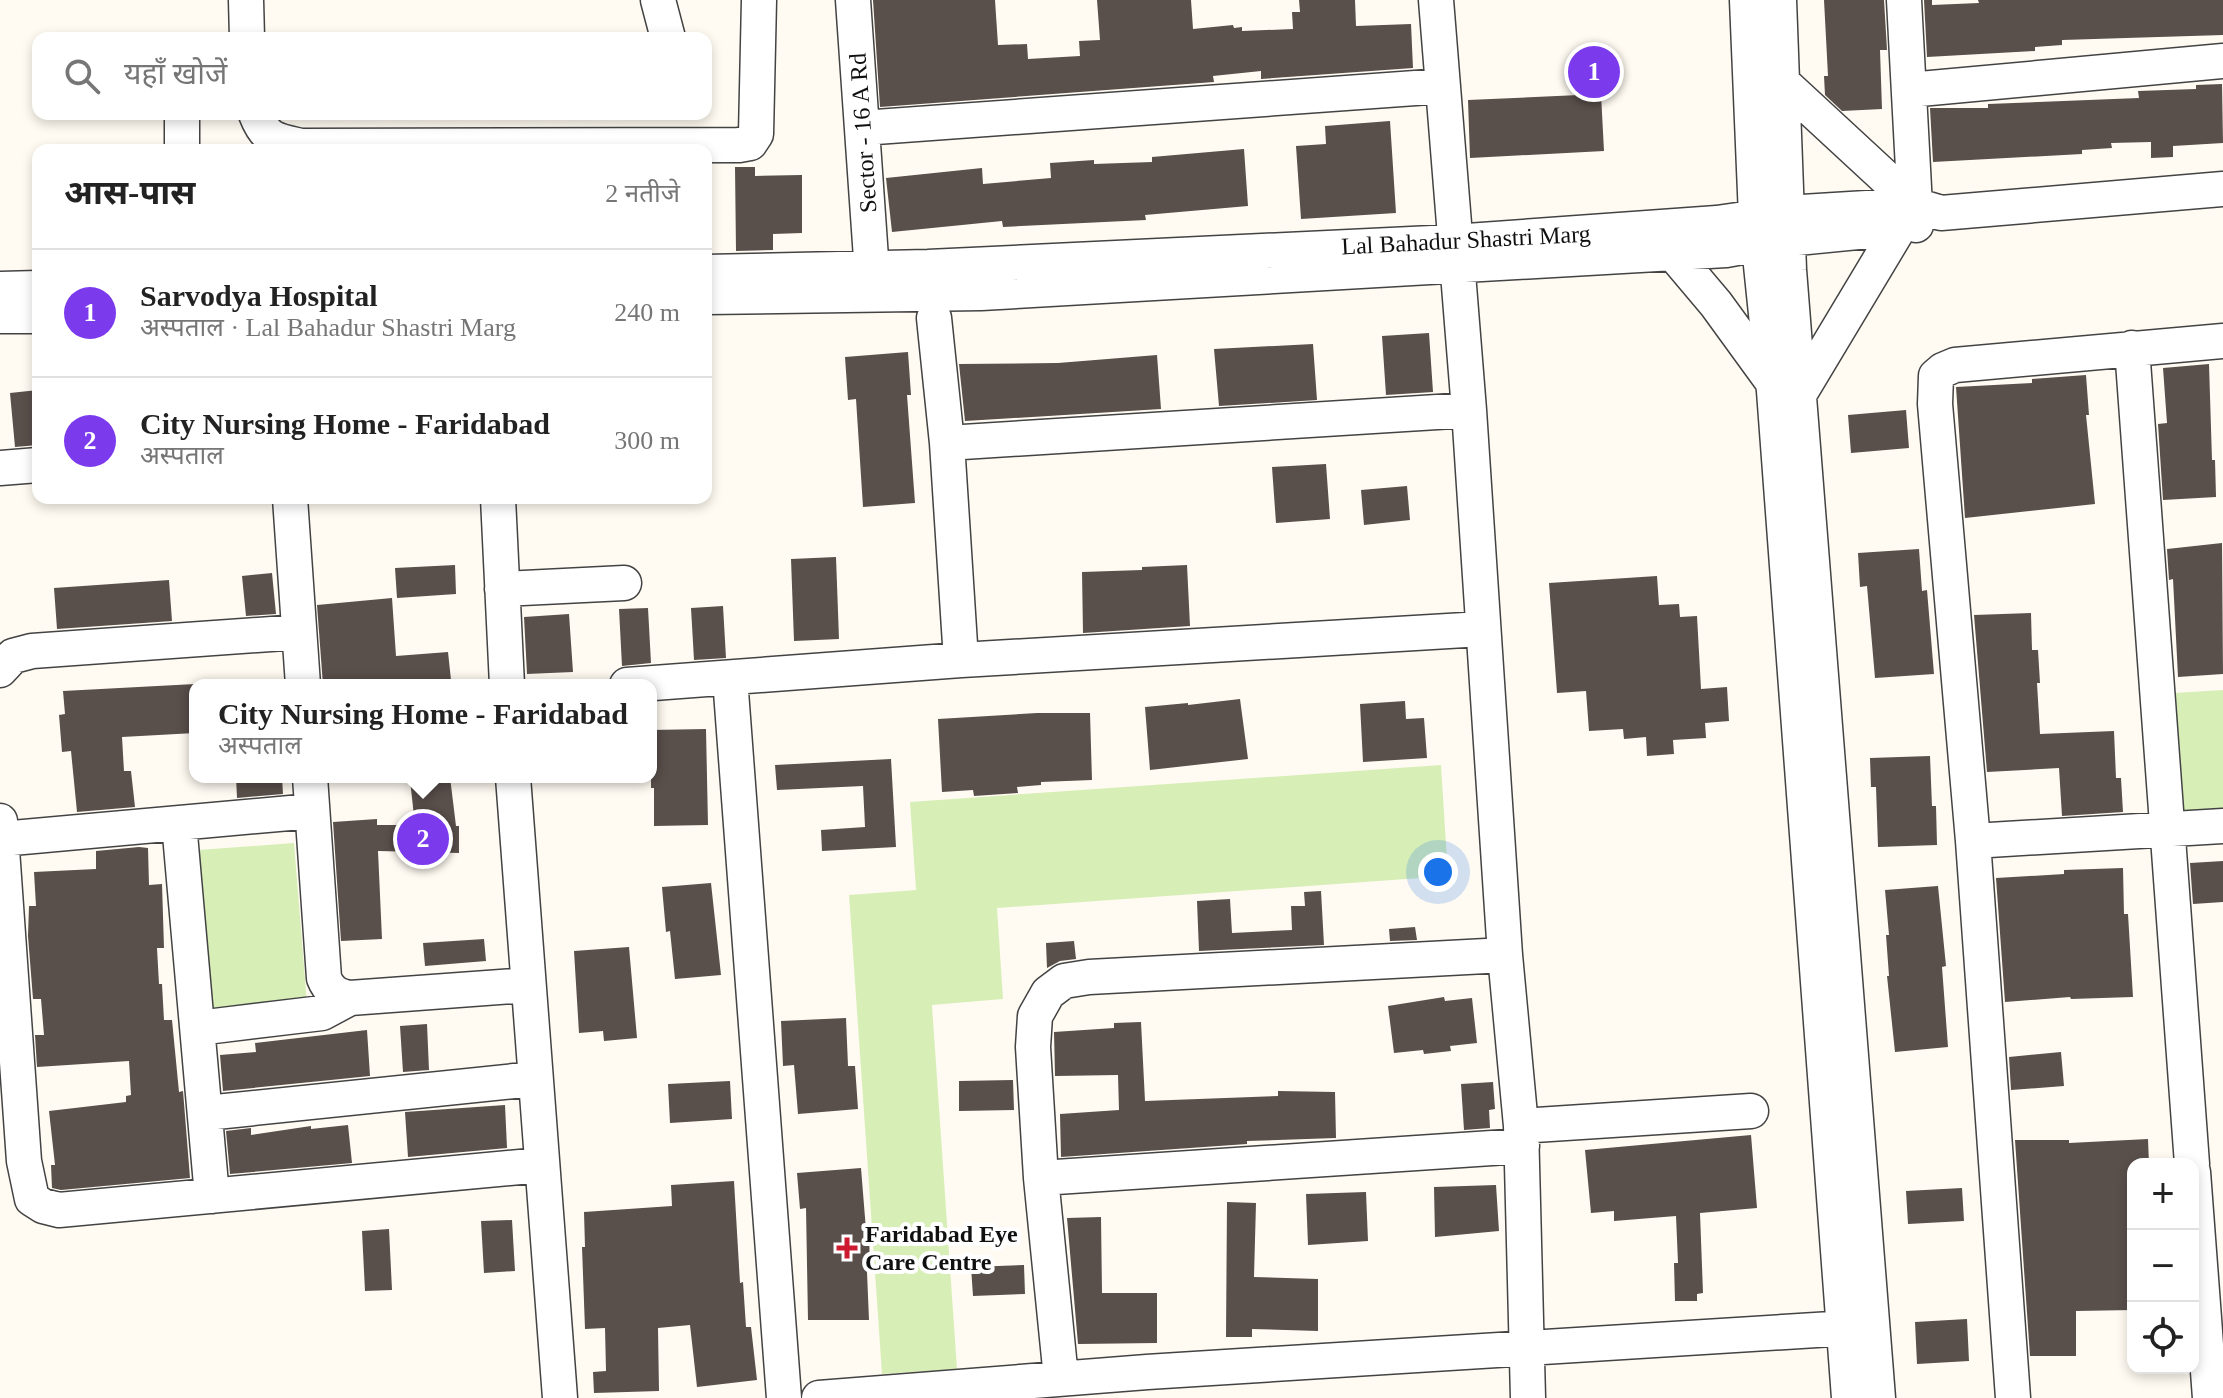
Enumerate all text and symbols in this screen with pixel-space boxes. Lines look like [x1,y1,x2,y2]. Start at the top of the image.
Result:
search box [32,32,712,120]
pin: 1 [1568,42,1620,102]
street label: Sector - 16 A Rd [844,52,882,214]
icon: search [60,54,104,98]
text: यहाँ खोजें [124,57,227,90]
text: आस-पास [64,174,195,211]
text: 2 नतीजे [605,179,680,208]
street label: Lal Bahadur Shastri Marg [1341,220,1591,260]
text: Sarvodya Hospital [140,279,378,312]
text: 1 [84,298,97,327]
text: 240 m [614,298,680,327]
text: अस्पताल · Lal Bahadur Shastri Marg [140,313,516,342]
text: City Nursing Home - Faridabad [140,407,550,440]
text: 2 [84,426,97,455]
text: 300 m [614,426,680,455]
text: अस्पताल [140,441,224,470]
popup [189,679,657,783]
text: City Nursing Home - Faridabad [218,697,628,730]
text: अस्पताल [218,731,302,760]
pin: 2 [397,809,449,869]
your location [1418,852,1458,892]
map controls [2127,1158,2199,1374]
button: + [2127,1158,2199,1230]
place label: Faridabad Eye Care Centre [865,1221,1018,1275]
button: − [2127,1230,2199,1302]
marker: Faridabad Eye Care Centre [836,1237,858,1259]
button: locate [2127,1302,2199,1374]

